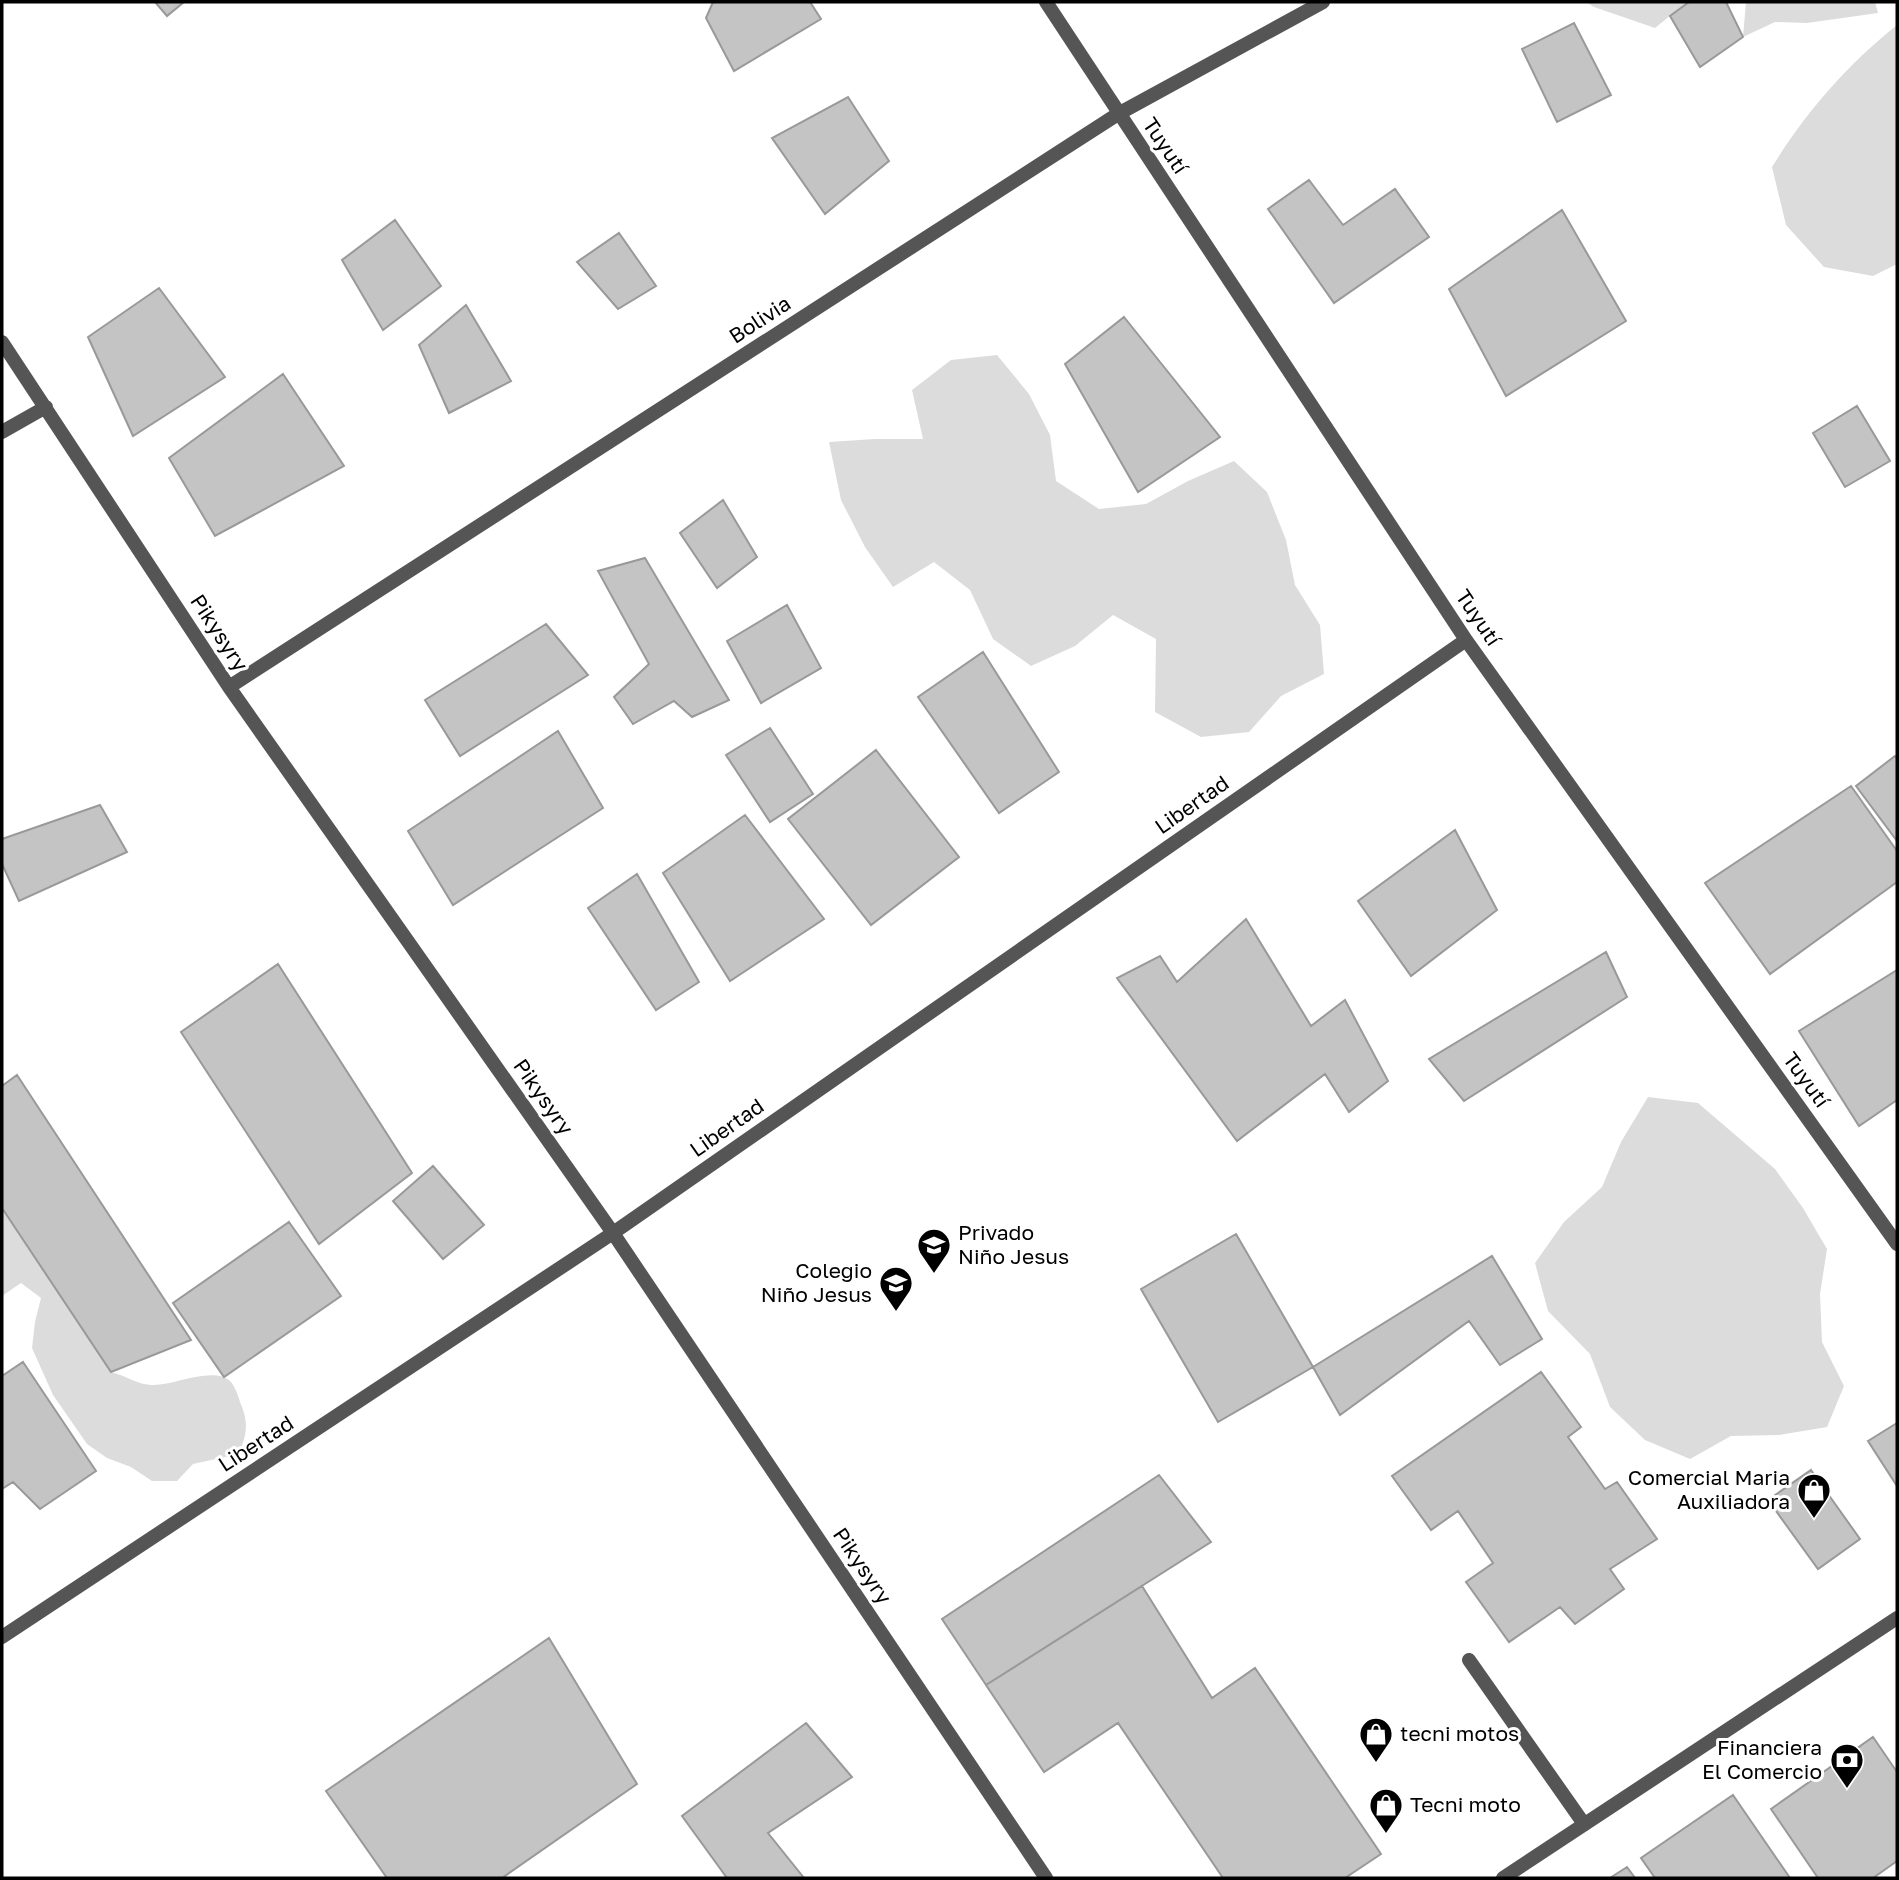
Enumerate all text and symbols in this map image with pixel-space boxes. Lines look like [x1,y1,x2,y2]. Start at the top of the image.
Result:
street label: Tuyutí [1138,112,1195,180]
street label: Bolivia [724,290,795,349]
street label: Tuyutí [1451,584,1508,652]
street label: Pikysyry [185,589,254,676]
street label: Libertad [1149,769,1233,839]
street label: Tuyutí [1778,1047,1836,1113]
street label: Pikysyry [508,1053,579,1140]
street label: Libertad [684,1092,768,1162]
place label: Privado Niño Jesus [958,1219,1069,1269]
school or university icon: Privado Niño Jesus [915,1226,953,1275]
place label: Colegio Niño Jesus [761,1257,872,1307]
school or university icon: Colegio Niño Jesus [877,1264,915,1313]
street label: Libertad [213,1409,298,1477]
place label: Comercial Maria Auxiliadora [1628,1464,1790,1514]
shop icon: Comercial Maria Auxiliadora [1795,1471,1833,1520]
street label: Pikysyry [828,1522,898,1609]
shop icon: tecni motos [1357,1715,1395,1764]
place label: tecni motos [1400,1720,1519,1746]
place label: Financiera El Comercio [1702,1734,1822,1784]
bank icon: Financiera El Comercio [1828,1741,1866,1790]
shop icon: Tecni moto [1367,1786,1405,1835]
place label: Tecni moto [1410,1791,1521,1817]

